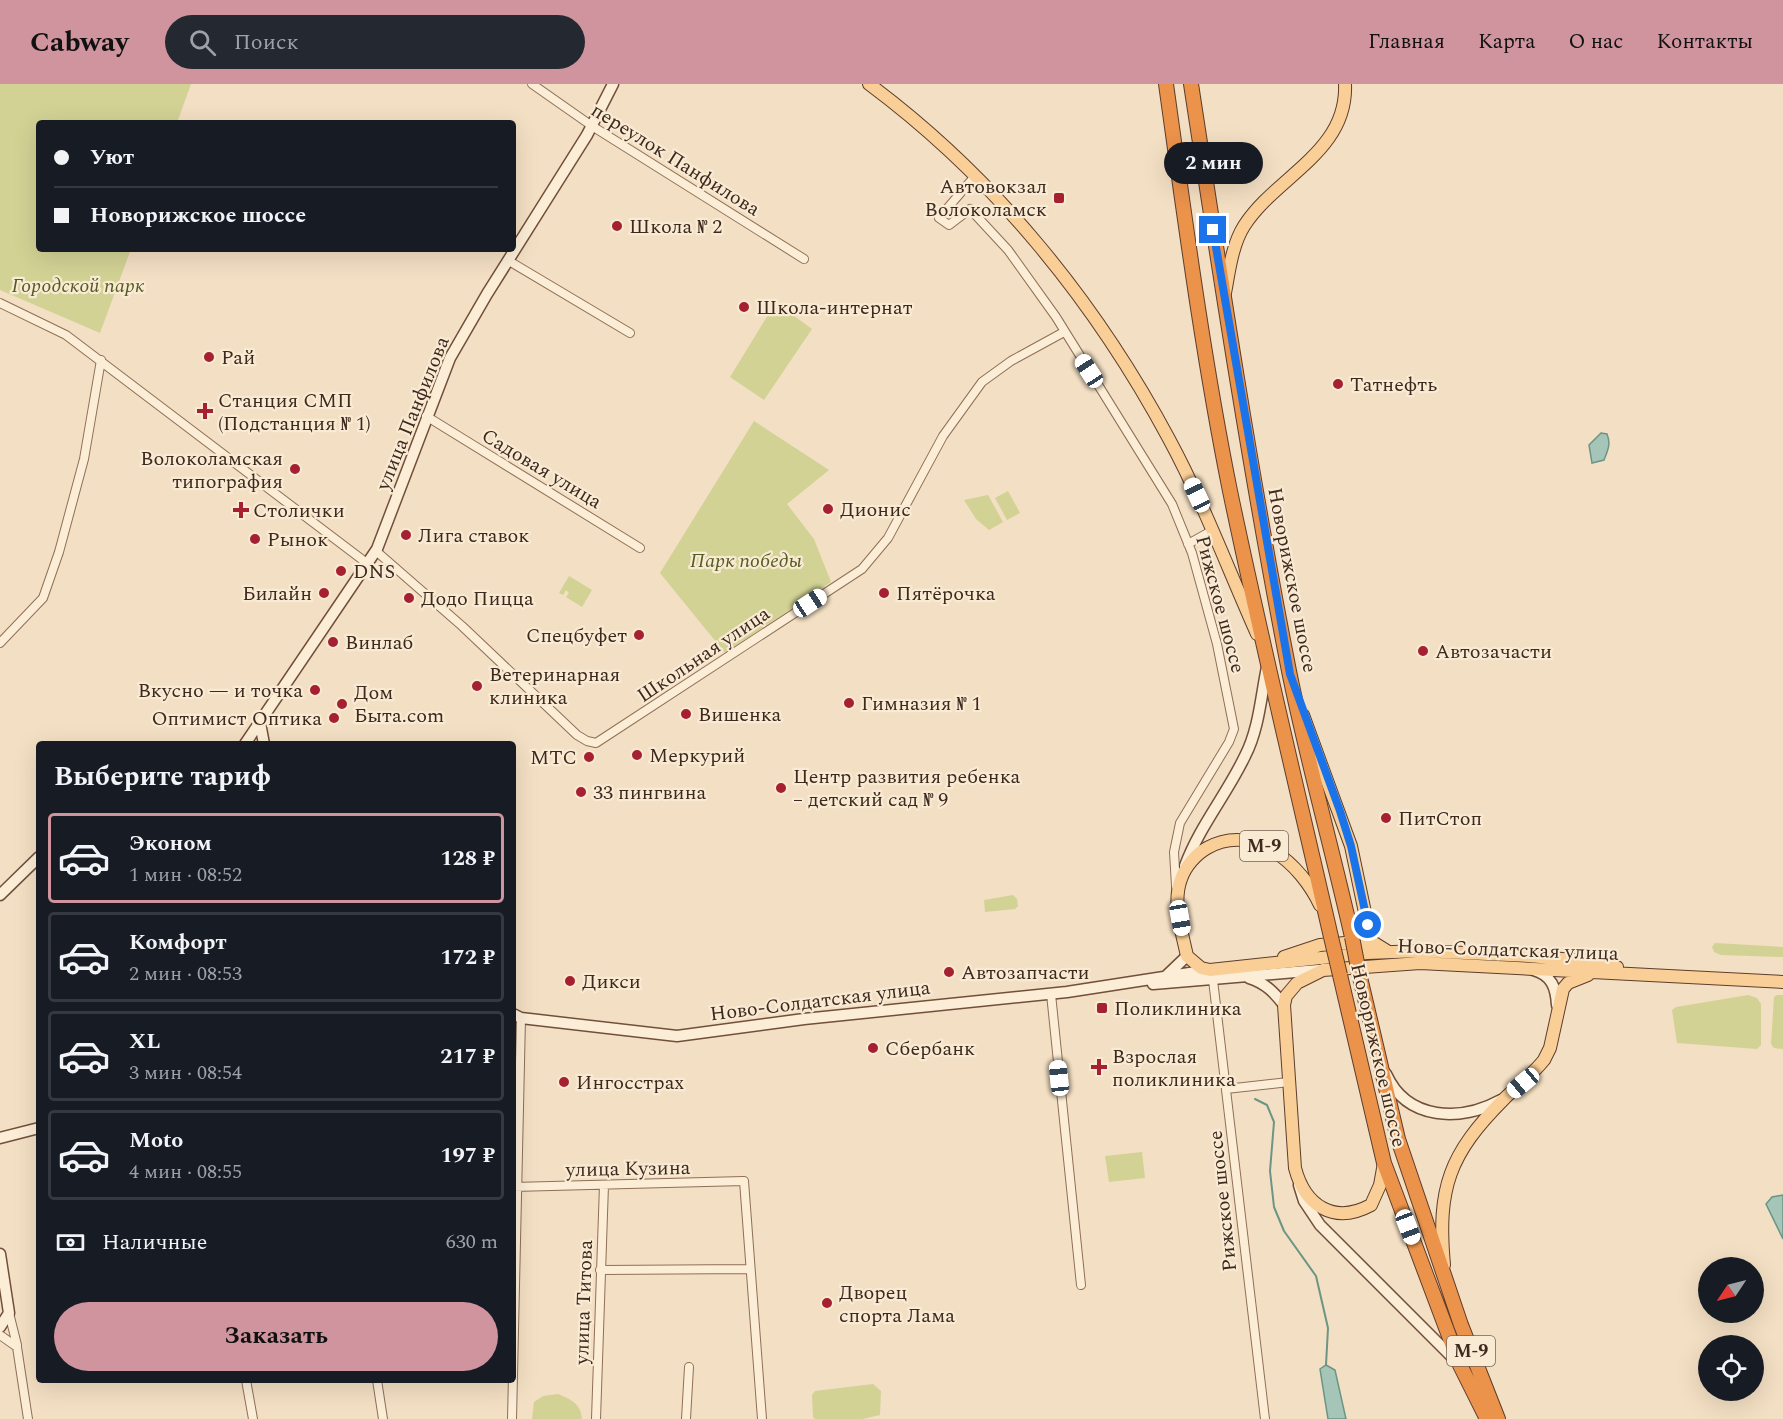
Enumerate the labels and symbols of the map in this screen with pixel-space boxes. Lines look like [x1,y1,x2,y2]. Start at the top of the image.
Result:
street label: переулок Панфилова [585,96,766,224]
callout: 2 мин [1164,143,1262,185]
place label: Автовокзал Волоколамск [924,172,1047,225]
marker: Автовокзал Волоколамск [1052,191,1066,205]
place label: Школа № 2 [629,212,722,242]
route end [1199,216,1226,243]
marker: Школа № 2 [610,219,624,233]
park label: Городской парк [11,271,145,301]
place label: Школа-интернат [756,293,913,323]
marker: Школа-интернат [737,300,751,314]
street label: улица Панфилова [368,332,458,496]
place label: Рай [221,343,255,373]
marker: Рай [202,350,216,364]
car [1072,351,1106,391]
place label: Татнефть [1350,370,1437,400]
marker: Татнефть [1331,377,1345,391]
place label: Станция СМП (Подстанция № 1) [218,386,371,439]
marker: Станция СМП (Подстанция № 1) [196,402,214,420]
street label: Садовая улица [476,421,608,517]
place label: Волоколамская типография [140,444,283,497]
marker: Волоколамская типография [288,462,302,476]
car [1181,475,1213,515]
street label: Новорижское шоссе [1259,485,1325,675]
place label: Дионис [840,495,911,525]
place label: Столички [253,496,345,526]
marker: Дионис [821,502,835,516]
marker: Столички [234,503,248,517]
place label: Лига ставок [418,521,529,551]
place label: Рынок [267,525,328,555]
marker: Лига ставок [399,528,413,542]
marker: Рынок [248,532,262,546]
street label: Рижское шоссе [1187,532,1253,677]
park label: Парк победы [690,546,803,576]
place label: DNS [353,557,395,587]
marker: DNS [334,564,348,578]
place label: Билайн [242,579,312,609]
place label: Пятёрочка [896,579,996,609]
place label: Додо Пицца [421,584,534,614]
marker: Билайн [317,586,331,600]
car [790,586,830,620]
marker: Пятёрочка [877,586,891,600]
marker: Додо Пицца [402,591,416,605]
street label: Школьная улица [631,599,776,711]
place label: Спецбуфет [526,621,627,651]
place label: Винлаб [345,628,413,658]
marker: Спецбуфет [632,628,646,642]
marker: Винлаб [326,635,340,649]
place label: Автозачасти [1435,637,1552,667]
marker: Автозачасти [1416,644,1430,658]
place label: Ветеринарная клиника [489,660,620,713]
place label: Вкусно — и точка [138,676,303,706]
place label: Дом Быта.com [354,678,444,731]
marker: Ветеринарная клиника [470,679,484,693]
marker: Вкусно — и точка [308,683,322,697]
place label: Гимназия № 1 [861,689,981,719]
marker: Гимназия № 1 [842,696,856,710]
marker: Дом Быта.com [335,697,349,711]
place label: Вишенка [698,700,782,730]
place label: Оптимист Оптика [151,704,322,734]
marker: Вишенка [679,707,693,721]
marker: Оптимист Оптика [327,711,341,725]
place label: Меркурий [649,741,745,771]
place label: МТС [530,743,577,773]
marker: Меркурий [630,748,644,762]
marker: МТС [582,750,596,764]
place label: Центр развития ребенка – детский сад № 9 [793,762,1020,815]
place label: 33 пингвина [593,778,706,808]
marker: Центр развития ребенка – детский сад № 9 [774,781,788,795]
marker: 33 пингвина [574,785,588,799]
place label: ПитСтоп [1398,804,1482,834]
marker: ПитСтоп [1379,811,1393,825]
road number: М-9 [1240,831,1288,861]
car [1168,899,1192,937]
route start [1354,911,1381,938]
street label: Ново-Солдатская улица [1397,931,1620,969]
place label: Автозапчасти [961,958,1090,988]
street label: Новорижское шоссе [1342,960,1414,1150]
marker: Автозапчасти [942,965,956,979]
place label: Дикси [582,967,641,997]
street label: Ново-Солдатская улица [708,973,932,1029]
marker: Дикси [563,974,577,988]
place label: Поликлиника [1114,994,1242,1024]
marker: Поликлиника [1095,1001,1109,1015]
place label: Сбербанк [885,1034,975,1064]
marker: Сбербанк [866,1041,880,1055]
place label: Взрослая поликлиника [1112,1042,1236,1095]
marker: Взрослая поликлиника [1090,1058,1108,1076]
car [1048,1059,1070,1097]
car [1503,1065,1543,1101]
place label: Ингосстрах [576,1068,684,1098]
marker: Ингосстрах [557,1075,571,1089]
street label: Рижское шоссе [1201,1129,1245,1273]
street label: улица Кузина [564,1153,691,1185]
car [1393,1207,1423,1247]
street label: улица Титова [567,1239,601,1366]
north arrow [1698,1257,1764,1323]
place label: Дворец спорта Лама [839,1278,955,1331]
marker: Дворец спорта Лама [820,1296,834,1310]
road number: М-9 [1447,1336,1495,1366]

